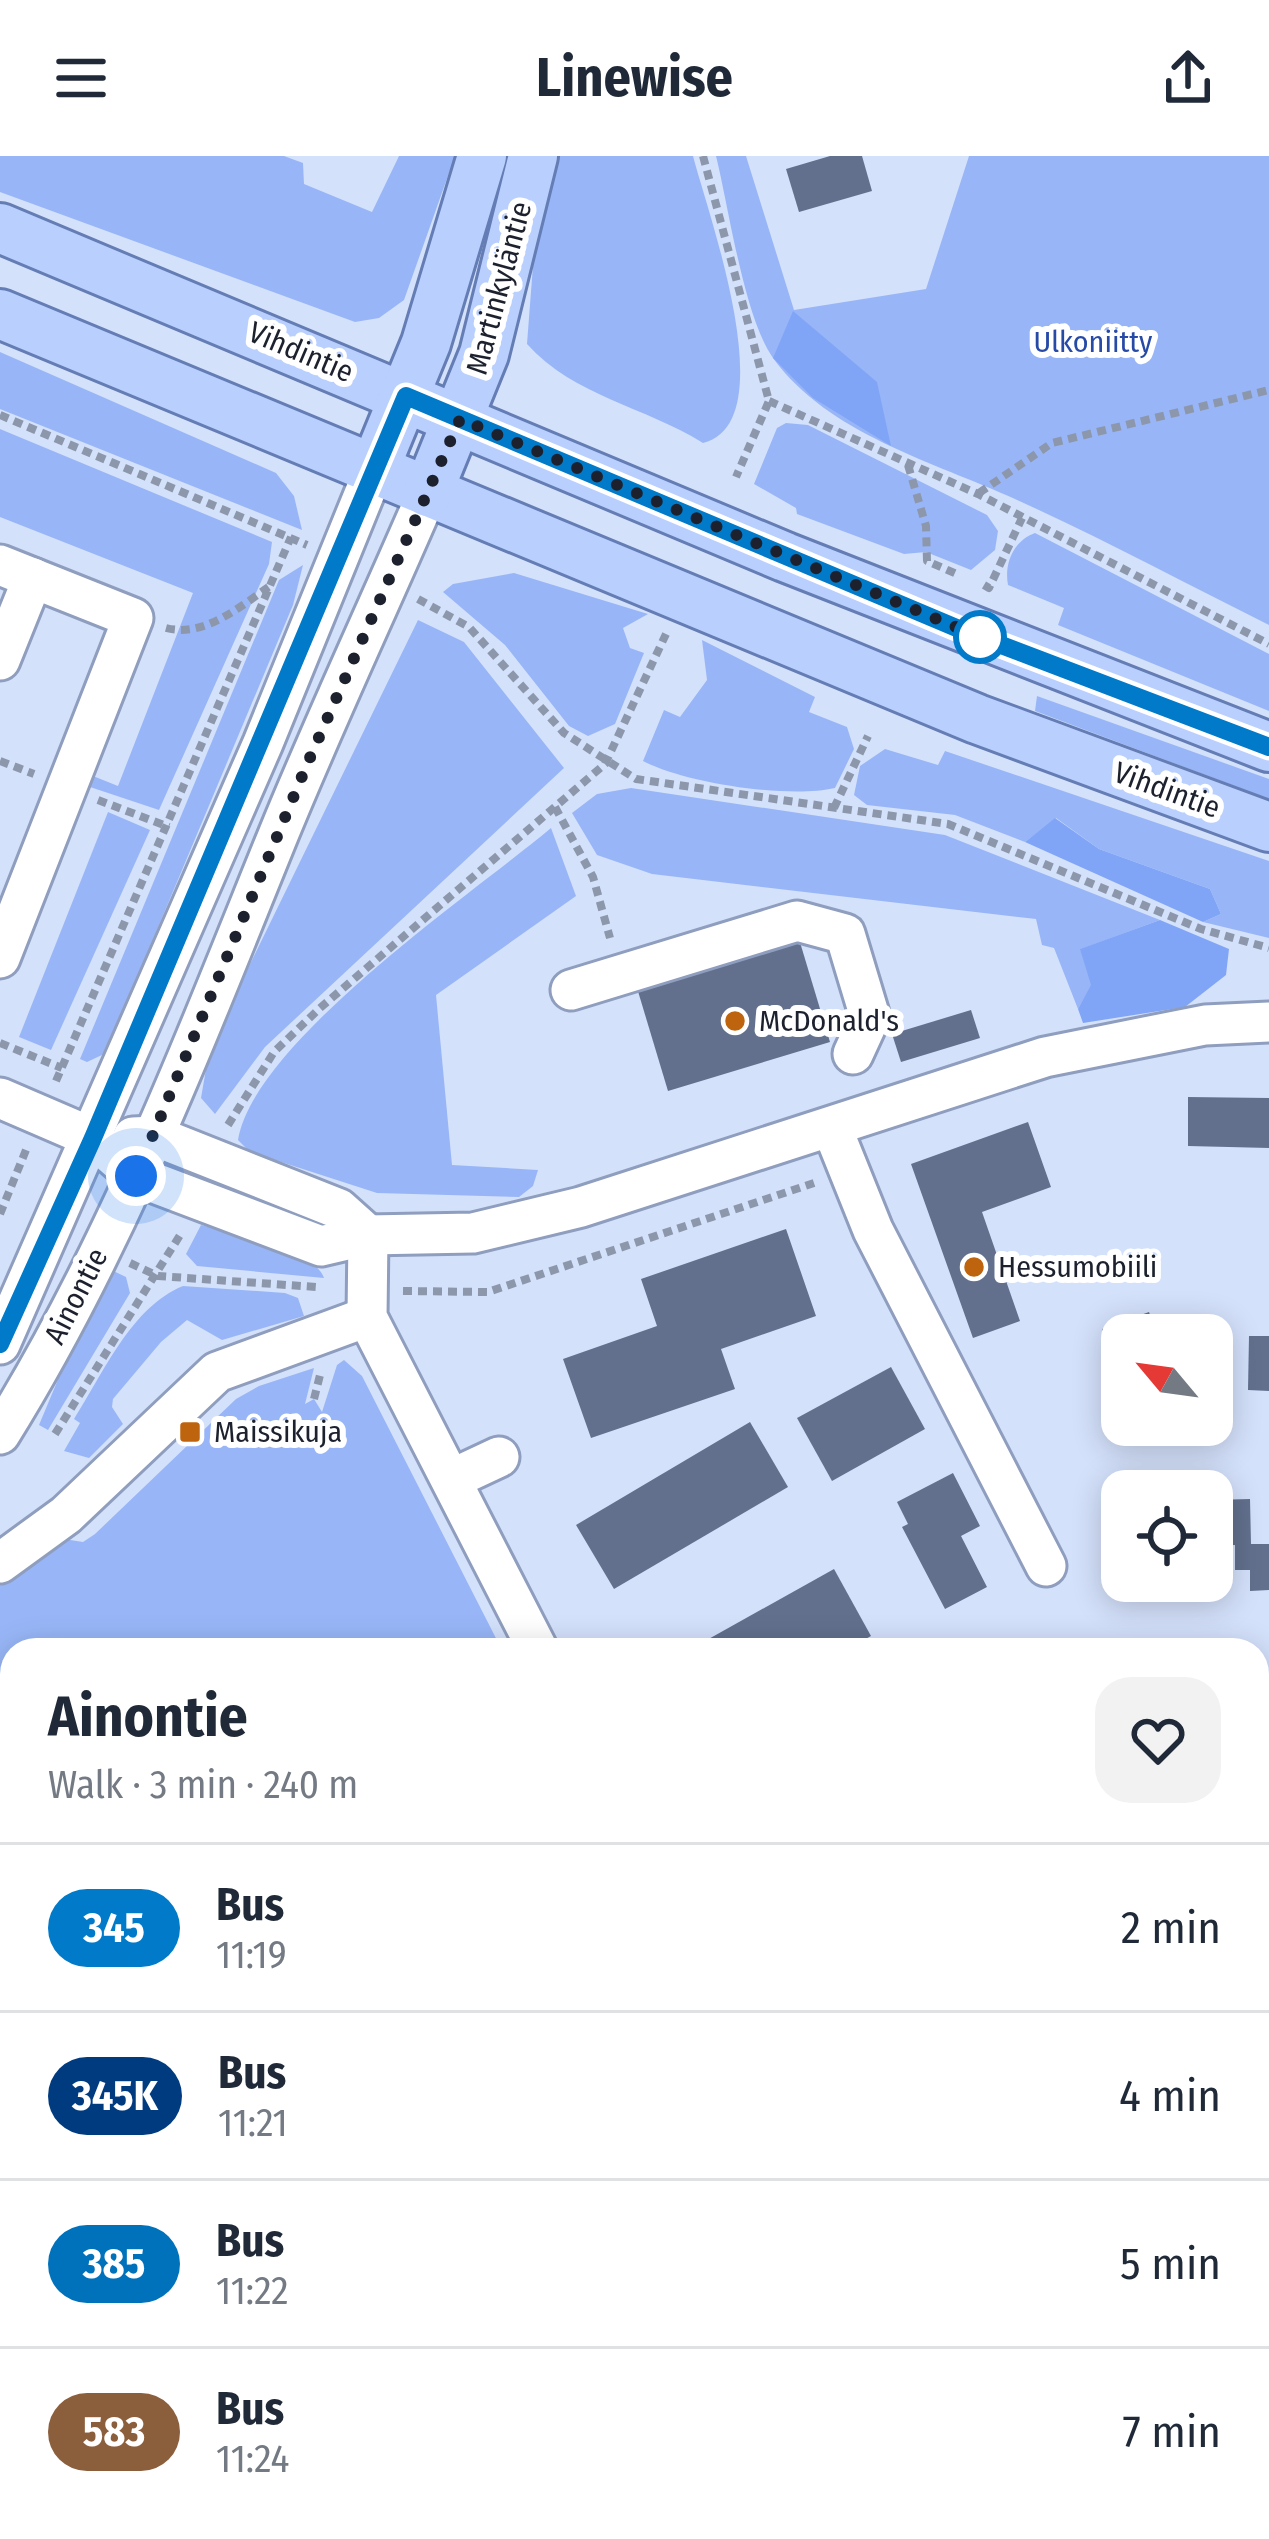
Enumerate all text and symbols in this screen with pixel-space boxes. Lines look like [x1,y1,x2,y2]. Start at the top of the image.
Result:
icon: menu [48,45,114,111]
icon: share [1155,45,1221,111]
text: Linewise [536,46,733,110]
street label: Martinkyläntie [459,198,539,378]
street label: Vihdintie [243,314,359,390]
park label: Ulkoniitty [1034,324,1153,360]
unlabelled marker [955,612,1005,662]
street label: Vihdintie [1109,754,1225,826]
place label: McDonald's [759,1003,899,1039]
marker: McDonald's [722,1008,748,1034]
your location [106,1146,166,1206]
street label: Ainontie [37,1242,115,1350]
place label: Hessumobiili [998,1249,1157,1285]
marker: Hessumobiili [961,1254,987,1280]
north arrow [1101,1314,1233,1446]
map controls [1101,1314,1233,1602]
place label: Maissikuja [214,1414,342,1450]
marker: Maissikuja [177,1419,203,1445]
button: locate [1101,1470,1233,1602]
button: heart [1095,1677,1221,1803]
text: Ainontie [48,1683,248,1751]
text: Walk · 3 min · 240 m [48,1762,358,1808]
text: Bus [216,1878,284,1932]
text: 2 min [1121,1901,1221,1955]
text: 345 [83,1903,145,1953]
text: 11:19 [216,1932,287,1978]
text: Bus [218,2046,286,2100]
text: 4 min [1119,2069,1221,2123]
text: 345K [72,2071,158,2121]
text: 11:21 [218,2100,288,2146]
text: Bus [216,2214,284,2268]
text: 5 min [1120,2237,1221,2291]
text: 385 [83,2239,145,2289]
text: 11:22 [216,2268,289,2314]
text: Bus [216,2382,284,2436]
text: 7 min [1123,2405,1221,2459]
text: 583 [83,2407,145,2457]
text: 11:24 [216,2436,289,2482]

